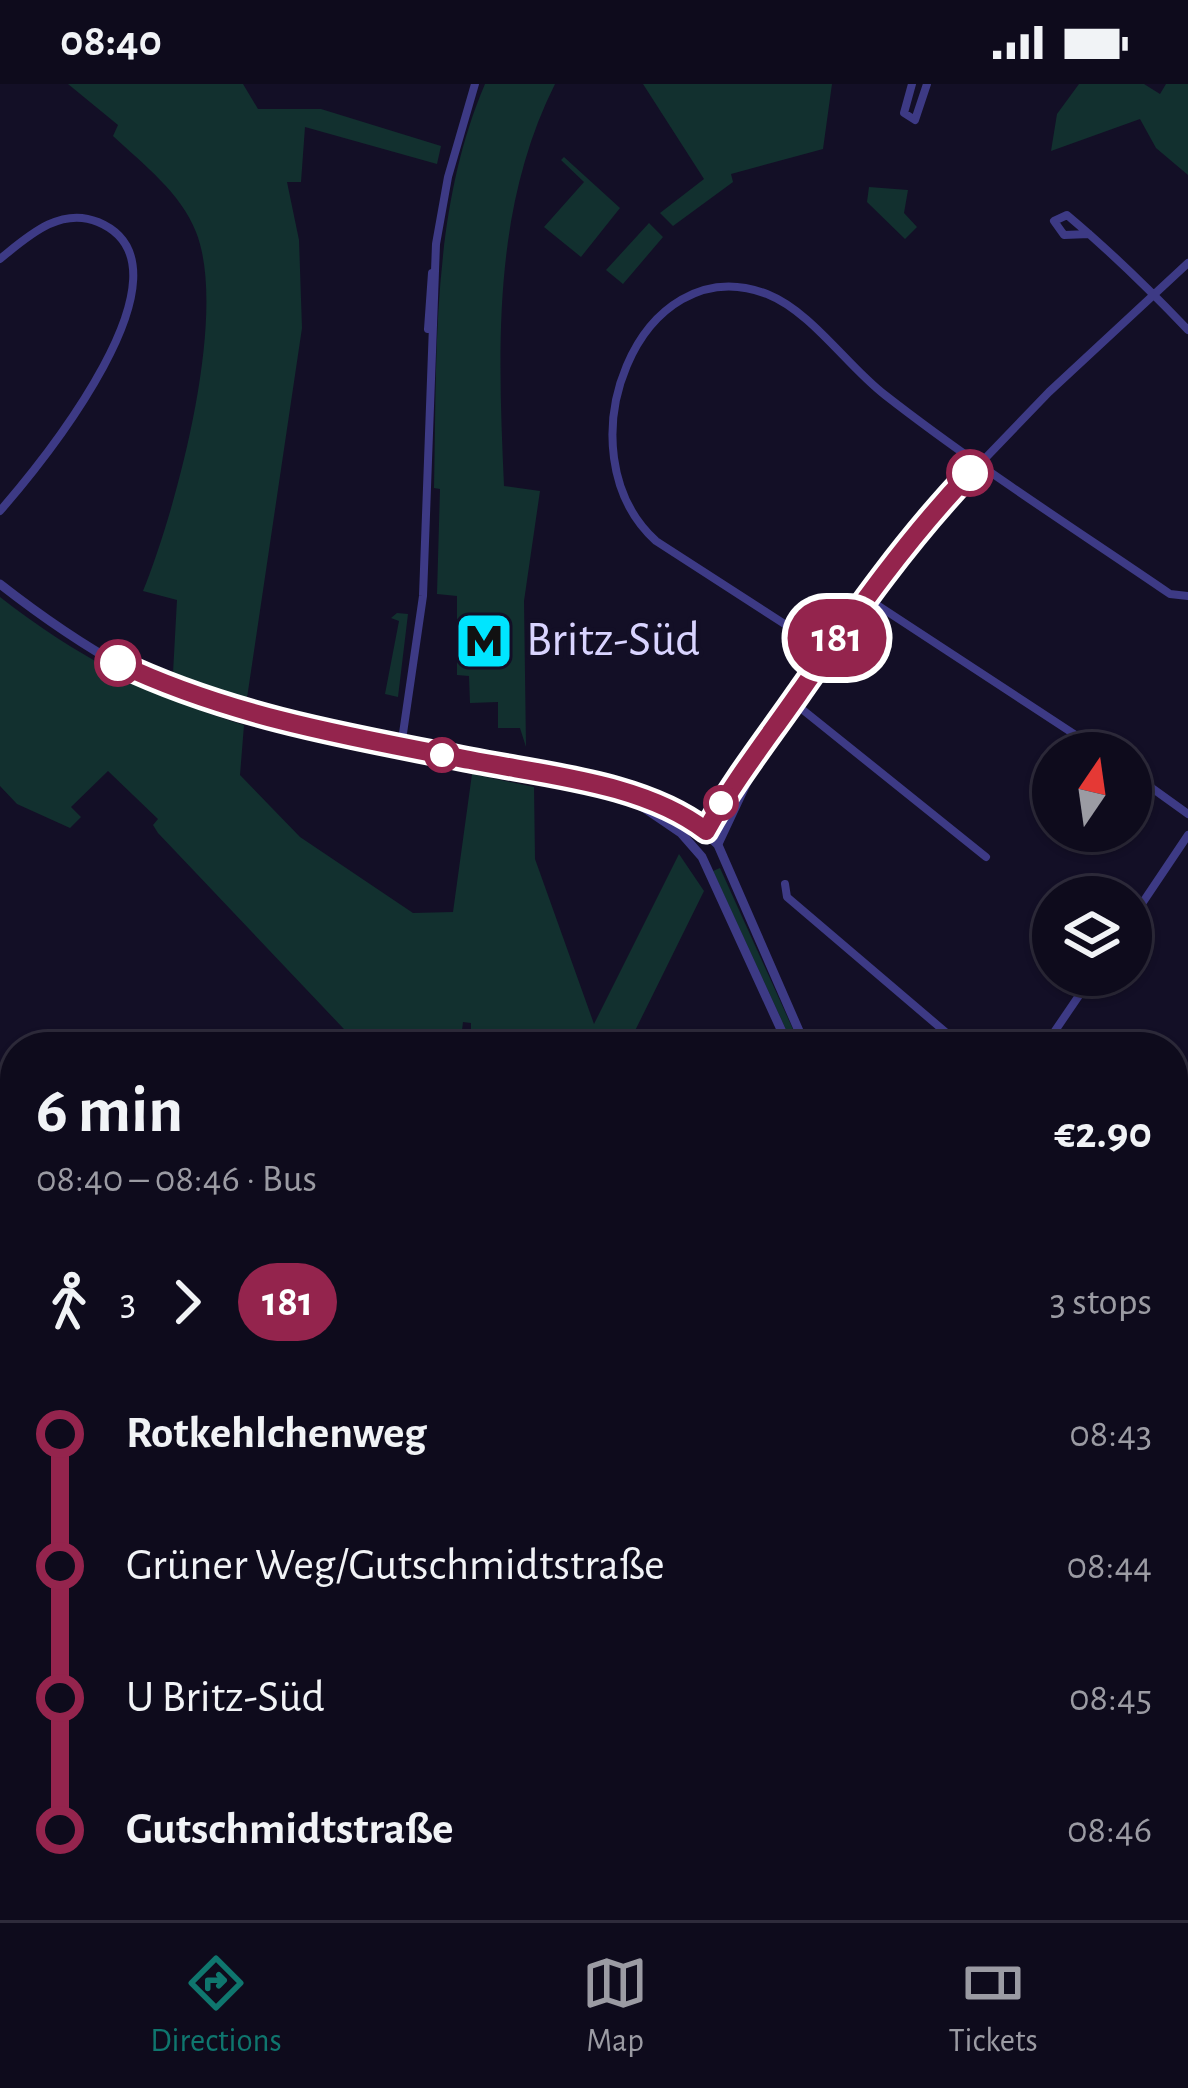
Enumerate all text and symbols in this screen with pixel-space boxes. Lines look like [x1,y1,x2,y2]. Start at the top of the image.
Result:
text: 08:40 [60,19,162,64]
unlabelled marker [948,451,992,495]
line badge: 181 [768,599,906,677]
metro station icon: Britz-Süd [453,610,515,672]
place label: Britz-Süd [526,617,700,665]
text: 181 [812,617,862,659]
unlabelled marker [96,641,140,685]
north arrow [1032,732,1152,852]
map controls [1032,732,1152,996]
unlabelled marker [426,739,458,771]
unlabelled marker [705,787,737,819]
button: layers [1032,876,1152,996]
text: 6 min [36,1078,183,1144]
text: €2.90 [1054,1111,1152,1156]
text: 08:40 – 08:46 · Bus [36,1160,317,1199]
icon: walk [36,1269,102,1335]
icon: forward [154,1269,220,1335]
text: 181 [262,1281,313,1323]
text: 3 [120,1283,136,1322]
text: 3 stops [1050,1283,1152,1322]
text: Rotkehlchenweg [126,1411,427,1456]
text: 08:43 [1069,1415,1152,1454]
text: Grüner Weg/Gutschmidtstraße [126,1543,665,1588]
text: 08:44 [1066,1547,1152,1586]
text: U Britz-Süd [126,1675,325,1720]
text: 08:45 [1069,1679,1152,1718]
text: Gutschmidtstraße [126,1807,453,1852]
text: 08:46 [1067,1811,1152,1850]
tab: Directions [150,1950,282,2062]
tab: Map [582,1950,648,2062]
tab: Tickets [948,1950,1038,2062]

